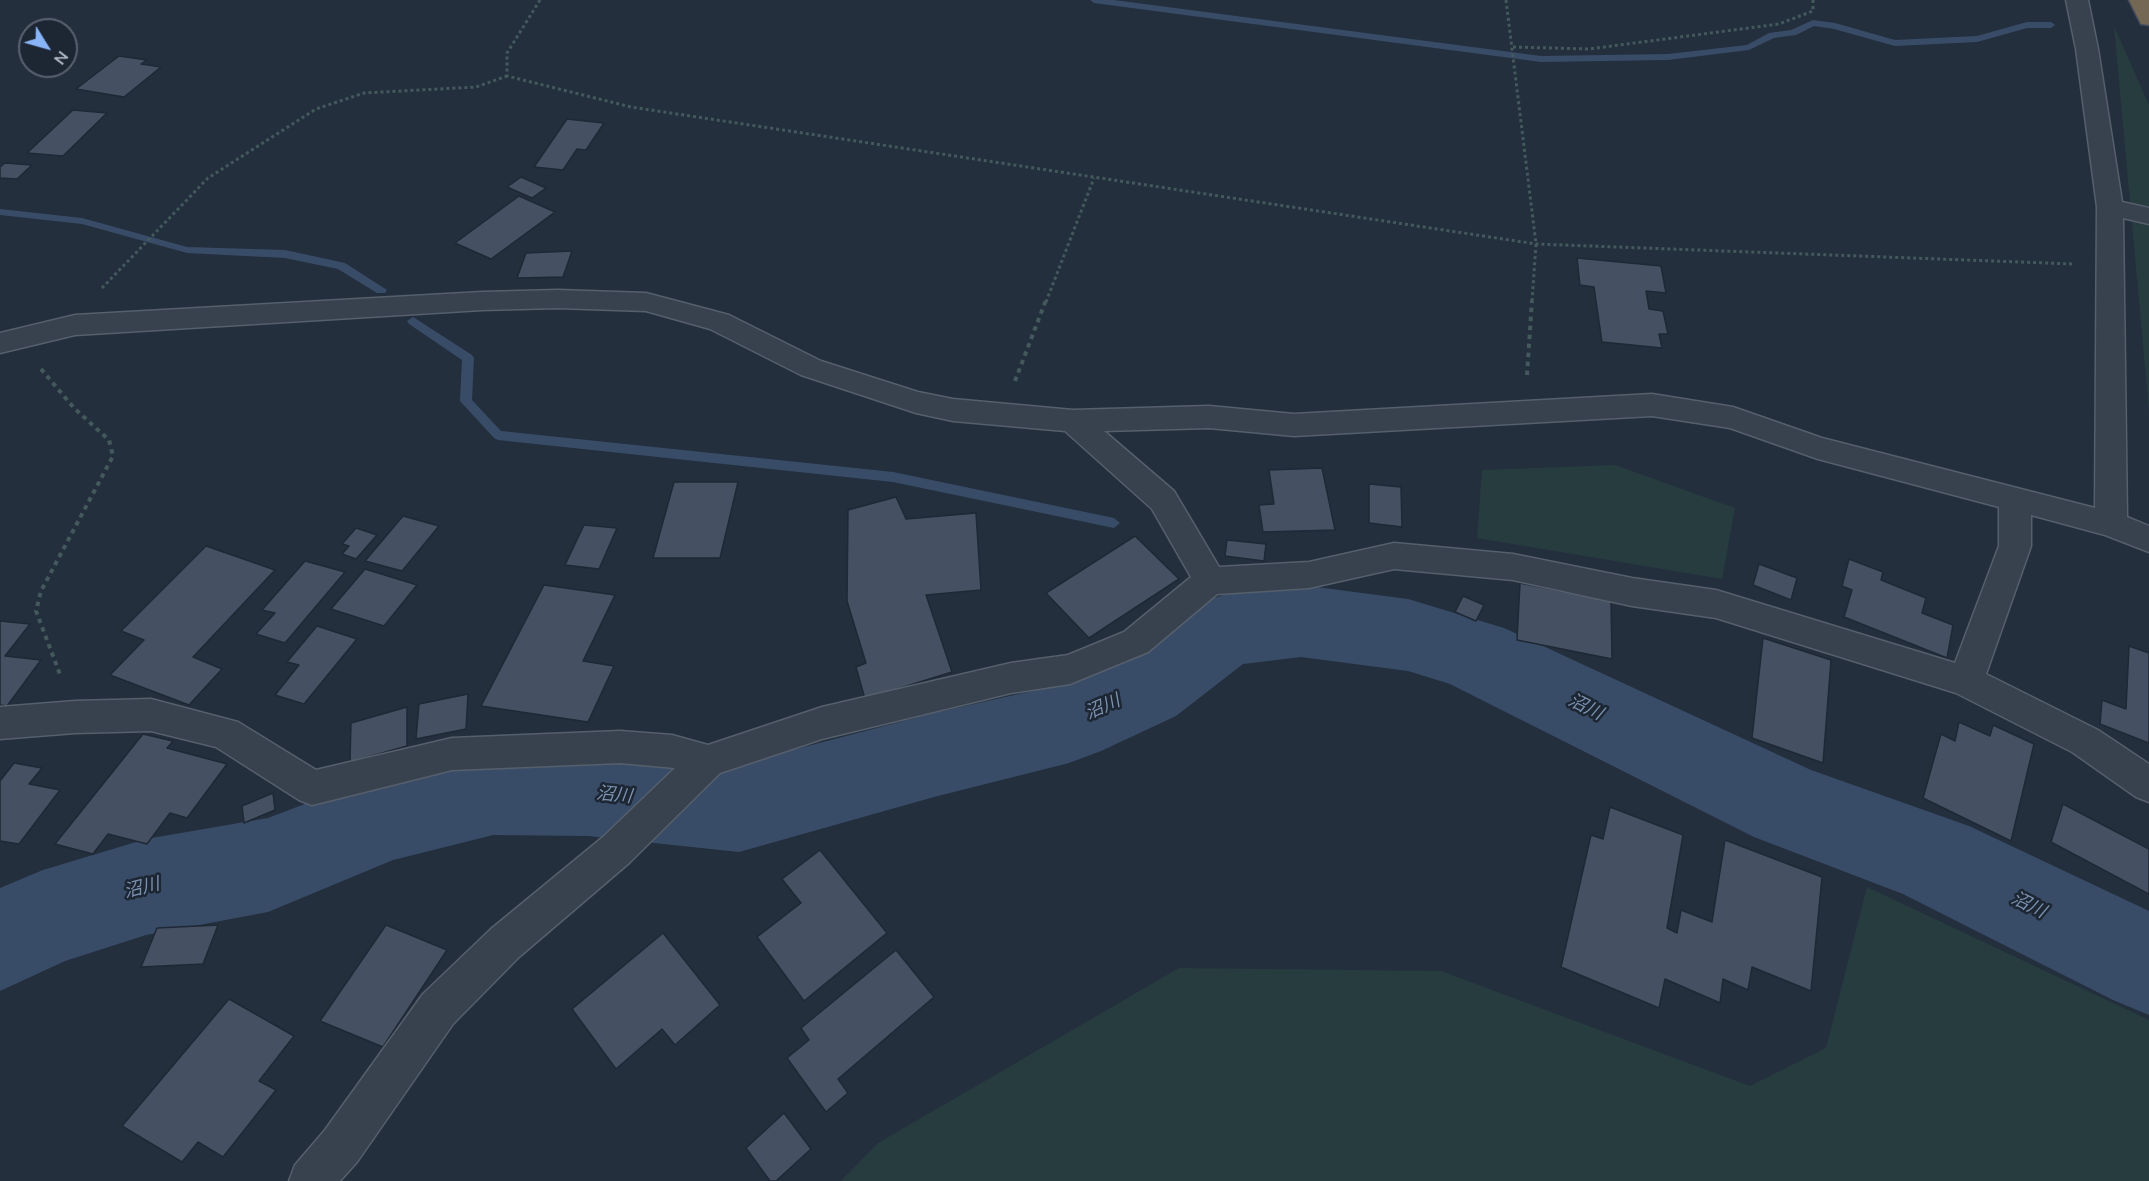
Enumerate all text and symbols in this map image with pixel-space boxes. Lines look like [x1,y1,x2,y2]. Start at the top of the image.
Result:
north arrow [18,18,78,78]
text: N [48,46,73,69]
water label: 沼川 [1564,690,1606,726]
water label: 沼川 [1082,691,1124,725]
water label: 沼川 [595,783,633,809]
water label: 沼川 [122,874,162,904]
water label: 沼川 [2007,888,2049,924]

